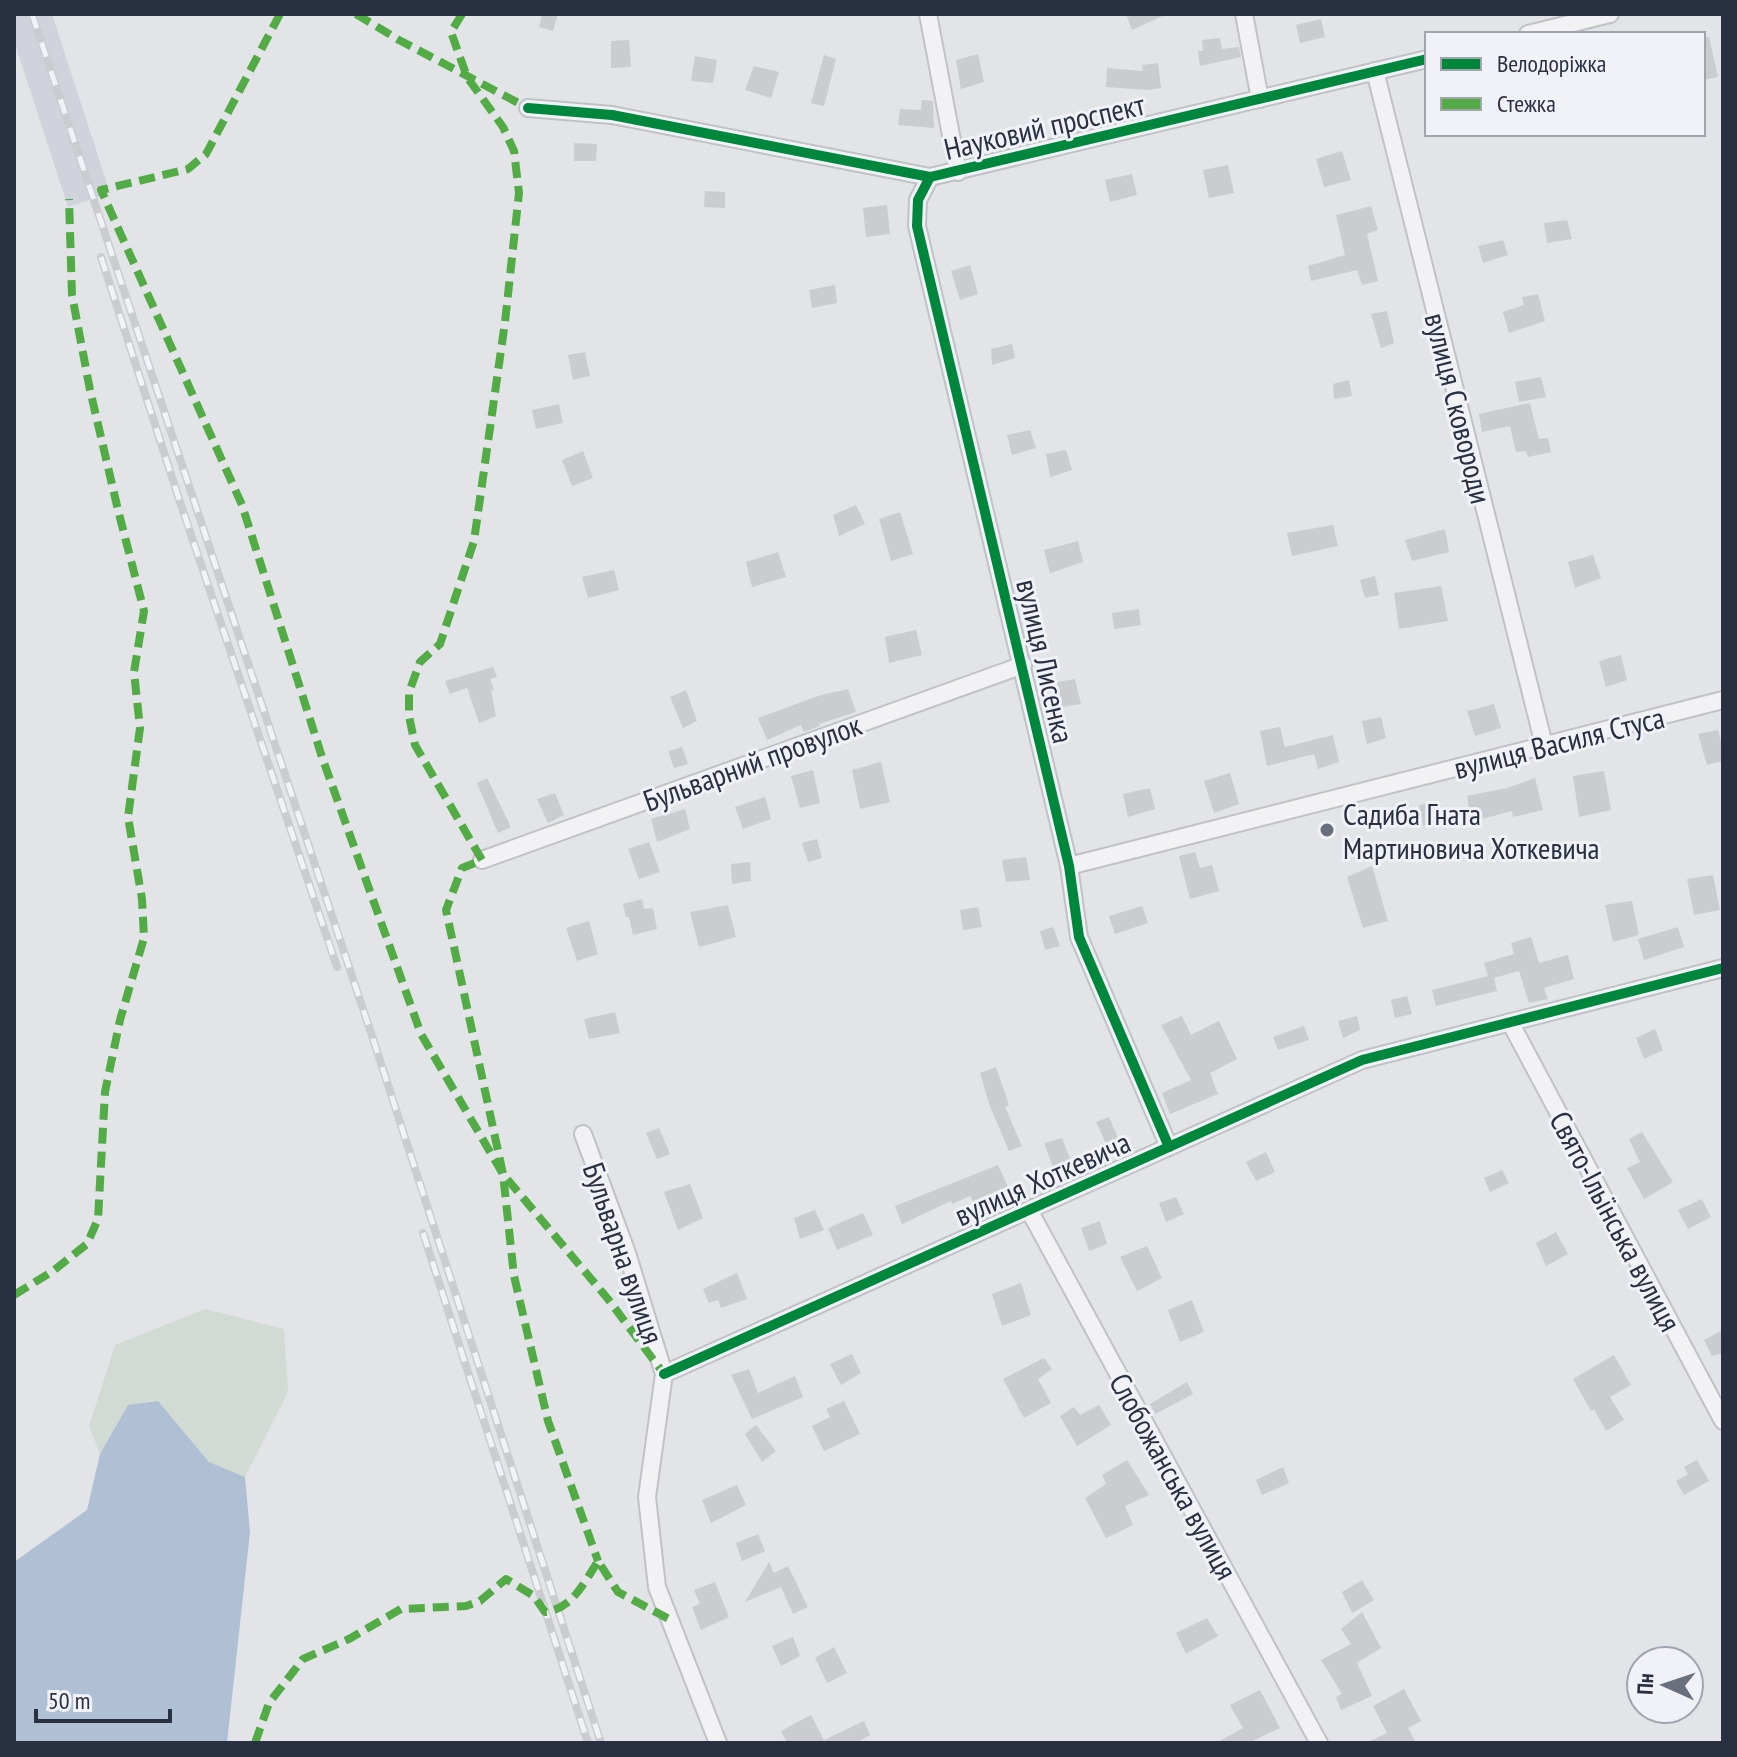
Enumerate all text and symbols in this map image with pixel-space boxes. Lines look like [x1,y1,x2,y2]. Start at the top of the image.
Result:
legend [1425,32,1705,136]
text: Велодоріжка [1497,48,1606,79]
street label: Науковий проспект [940,84,1148,168]
text: Стежка [1497,88,1556,119]
street label: вулиця Сковороди [1416,309,1502,507]
street label: вулиця Лисенка [1008,575,1084,747]
street label: вулиця Василя Стуса [1450,697,1668,787]
street label: Бульварний провулок [638,704,867,820]
place label: Садиба Гната Мартиновича Хоткевича [1343,794,1600,867]
marker: Садиба Гната Мартиновича Хоткевича [1318,821,1336,839]
street label: Свято-Ільїнська вулиця [1541,1104,1691,1338]
street label: вулиця Хоткевича [948,1122,1136,1234]
street label: Бульварна вулиця [575,1157,673,1349]
street label: Слобожанська вулиця [1101,1366,1247,1586]
north arrow [1625,1645,1705,1725]
scale bar [36,1673,170,1723]
text: Пн [1630,1673,1660,1695]
text: 50 m [48,1685,90,1716]

